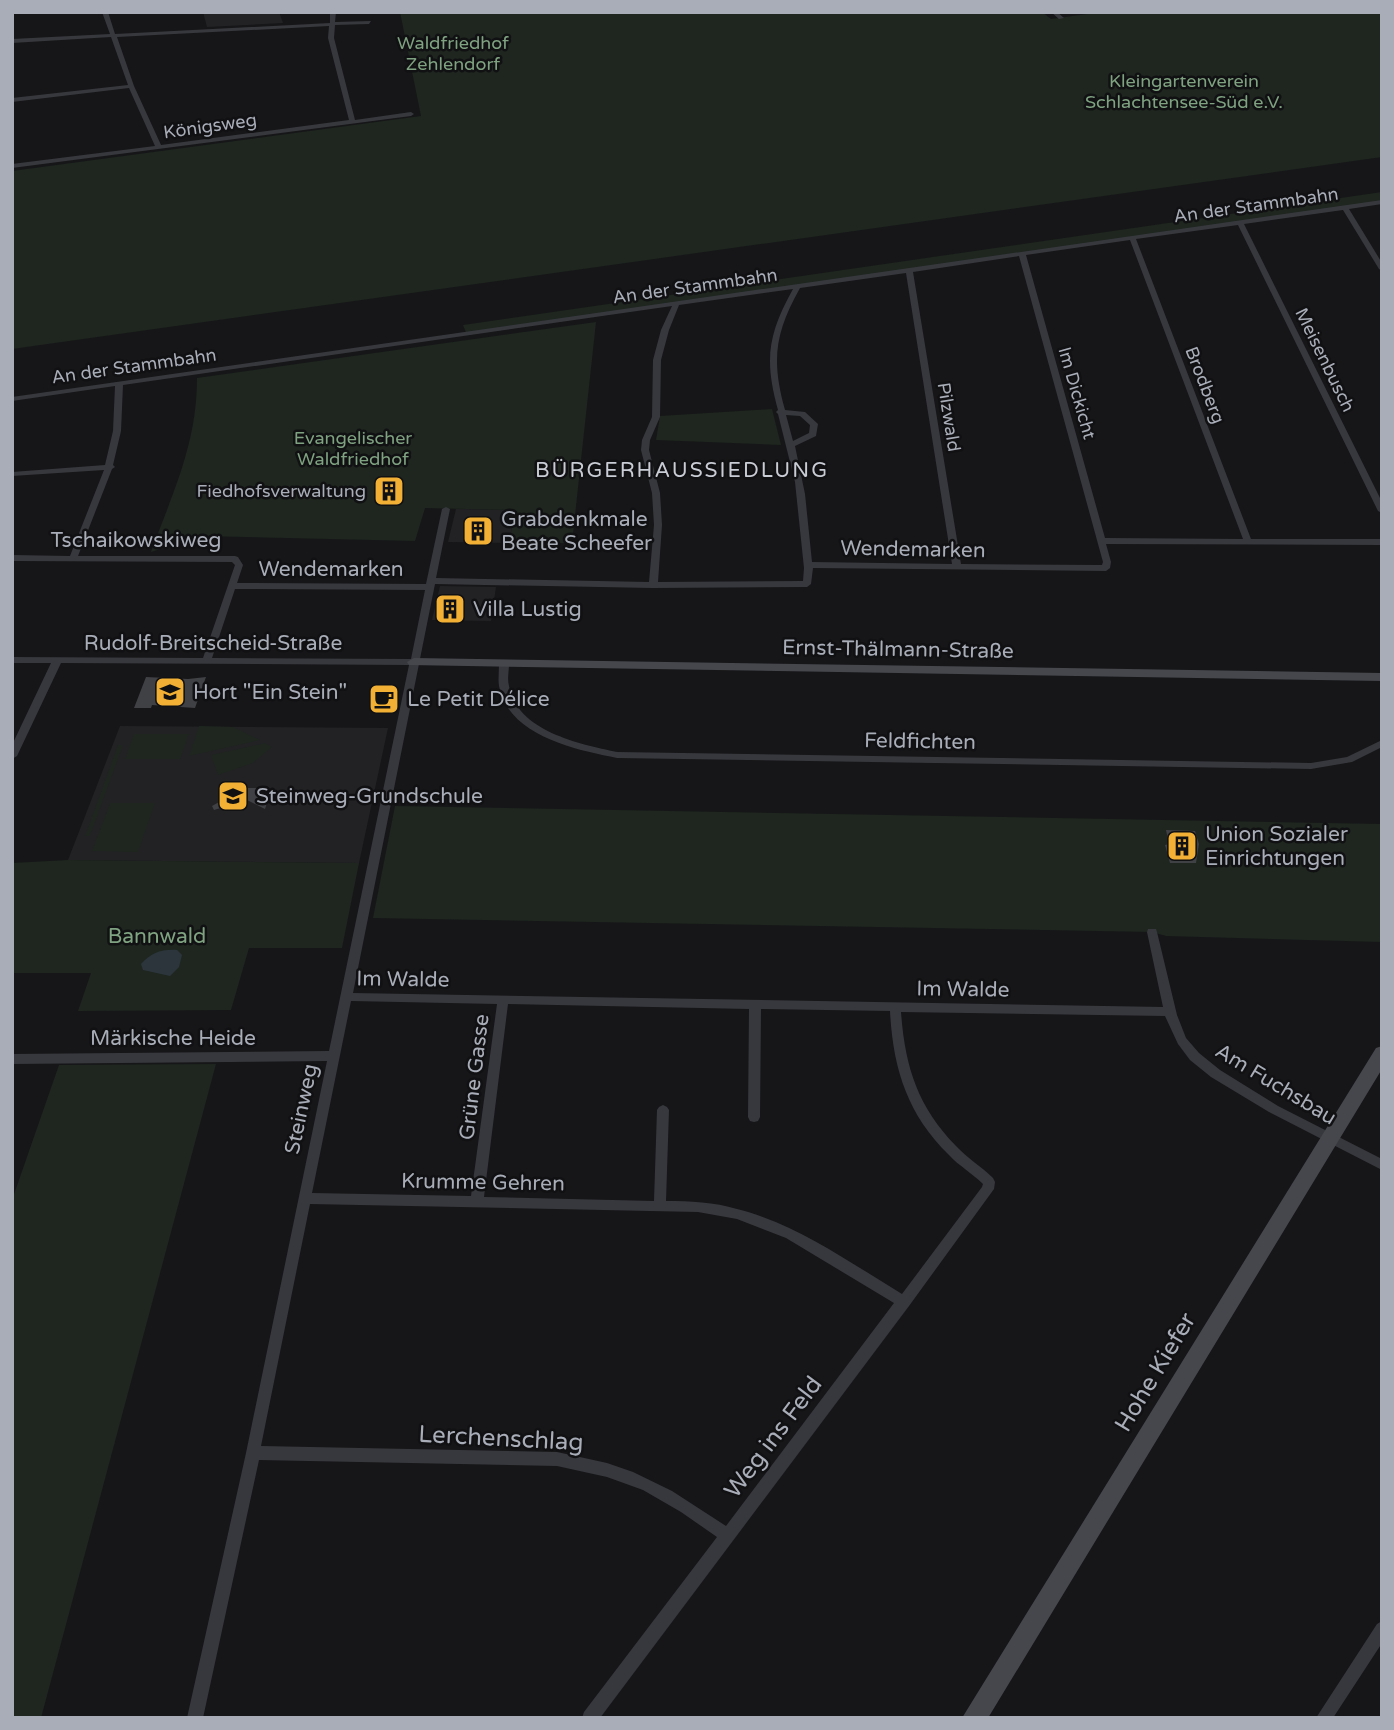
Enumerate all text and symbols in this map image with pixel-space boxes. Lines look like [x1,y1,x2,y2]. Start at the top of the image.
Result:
park label: Waldfriedhof Zehlendorf [397,32,509,75]
park label: Kleingartenverein Schlachtensee-Süd e.V. [1085,70,1283,113]
street label: Königsweg [162,109,258,143]
street label: An der Stammbahn [1172,183,1340,227]
street label: An der Stammbahn [611,264,779,308]
street label: Meisenbusch [1290,304,1360,416]
street label: Brodberg [1180,343,1230,427]
street label: An der Stammbahn [50,344,218,388]
street label: Im Dickicht [1053,344,1101,442]
street label: Pilzwald [933,381,965,453]
park label: Evangelischer Waldfriedhof [294,427,412,470]
district label: BÜRGERHAUSSIEDLUNG [535,458,829,483]
building icon: Fiedhofsverwaltung [372,474,406,508]
place label: Fiedhofsverwaltung [197,480,366,502]
place label: Grabdenkmale Beate Scheefer [501,507,652,556]
building icon: Grabdenkmale Beate Scheefer [461,514,495,548]
street label: Tschaikowskiweg [50,528,222,553]
street label: Wendemarken [840,536,986,563]
street label: Wendemarken [258,557,404,582]
building icon: Villa Lustig [433,592,467,626]
place label: Villa Lustig [473,597,582,622]
street label: Rudolf-Breitscheid-Straße [84,631,342,656]
street label: Ernst-Thälmann-Straße [782,635,1014,664]
school or university icon: Hort "Ein Stein" [153,675,187,709]
place label: Hort "Ein Stein" [193,680,347,705]
cafe icon: Le Petit Délice [367,682,401,716]
place label: Le Petit Délice [407,687,550,712]
street label: Feldfichten [864,728,976,755]
school or university icon: Steinweg-Grundschule [216,779,250,813]
place label: Steinweg-Grundschule [256,784,483,809]
place label: Union Sozialer Einrichtungen [1205,822,1348,871]
building icon: Union Sozialer Einrichtungen [1165,829,1199,863]
park label: Bannwald [108,924,206,949]
street label: Im Walde [356,966,450,993]
street label: Im Walde [916,976,1010,1003]
street label: Grüne Gasse [454,1013,495,1141]
street label: Märkische Heide [90,1026,256,1051]
street label: Am Fuchsbau [1211,1038,1341,1130]
street label: Steinweg [280,1062,323,1157]
street label: Krumme Gehren [401,1169,565,1196]
street label: Hohe Kiefer [1109,1307,1203,1437]
street label: Weg ins Feld [718,1371,829,1504]
street label: Lerchenschlag [418,1420,584,1457]

